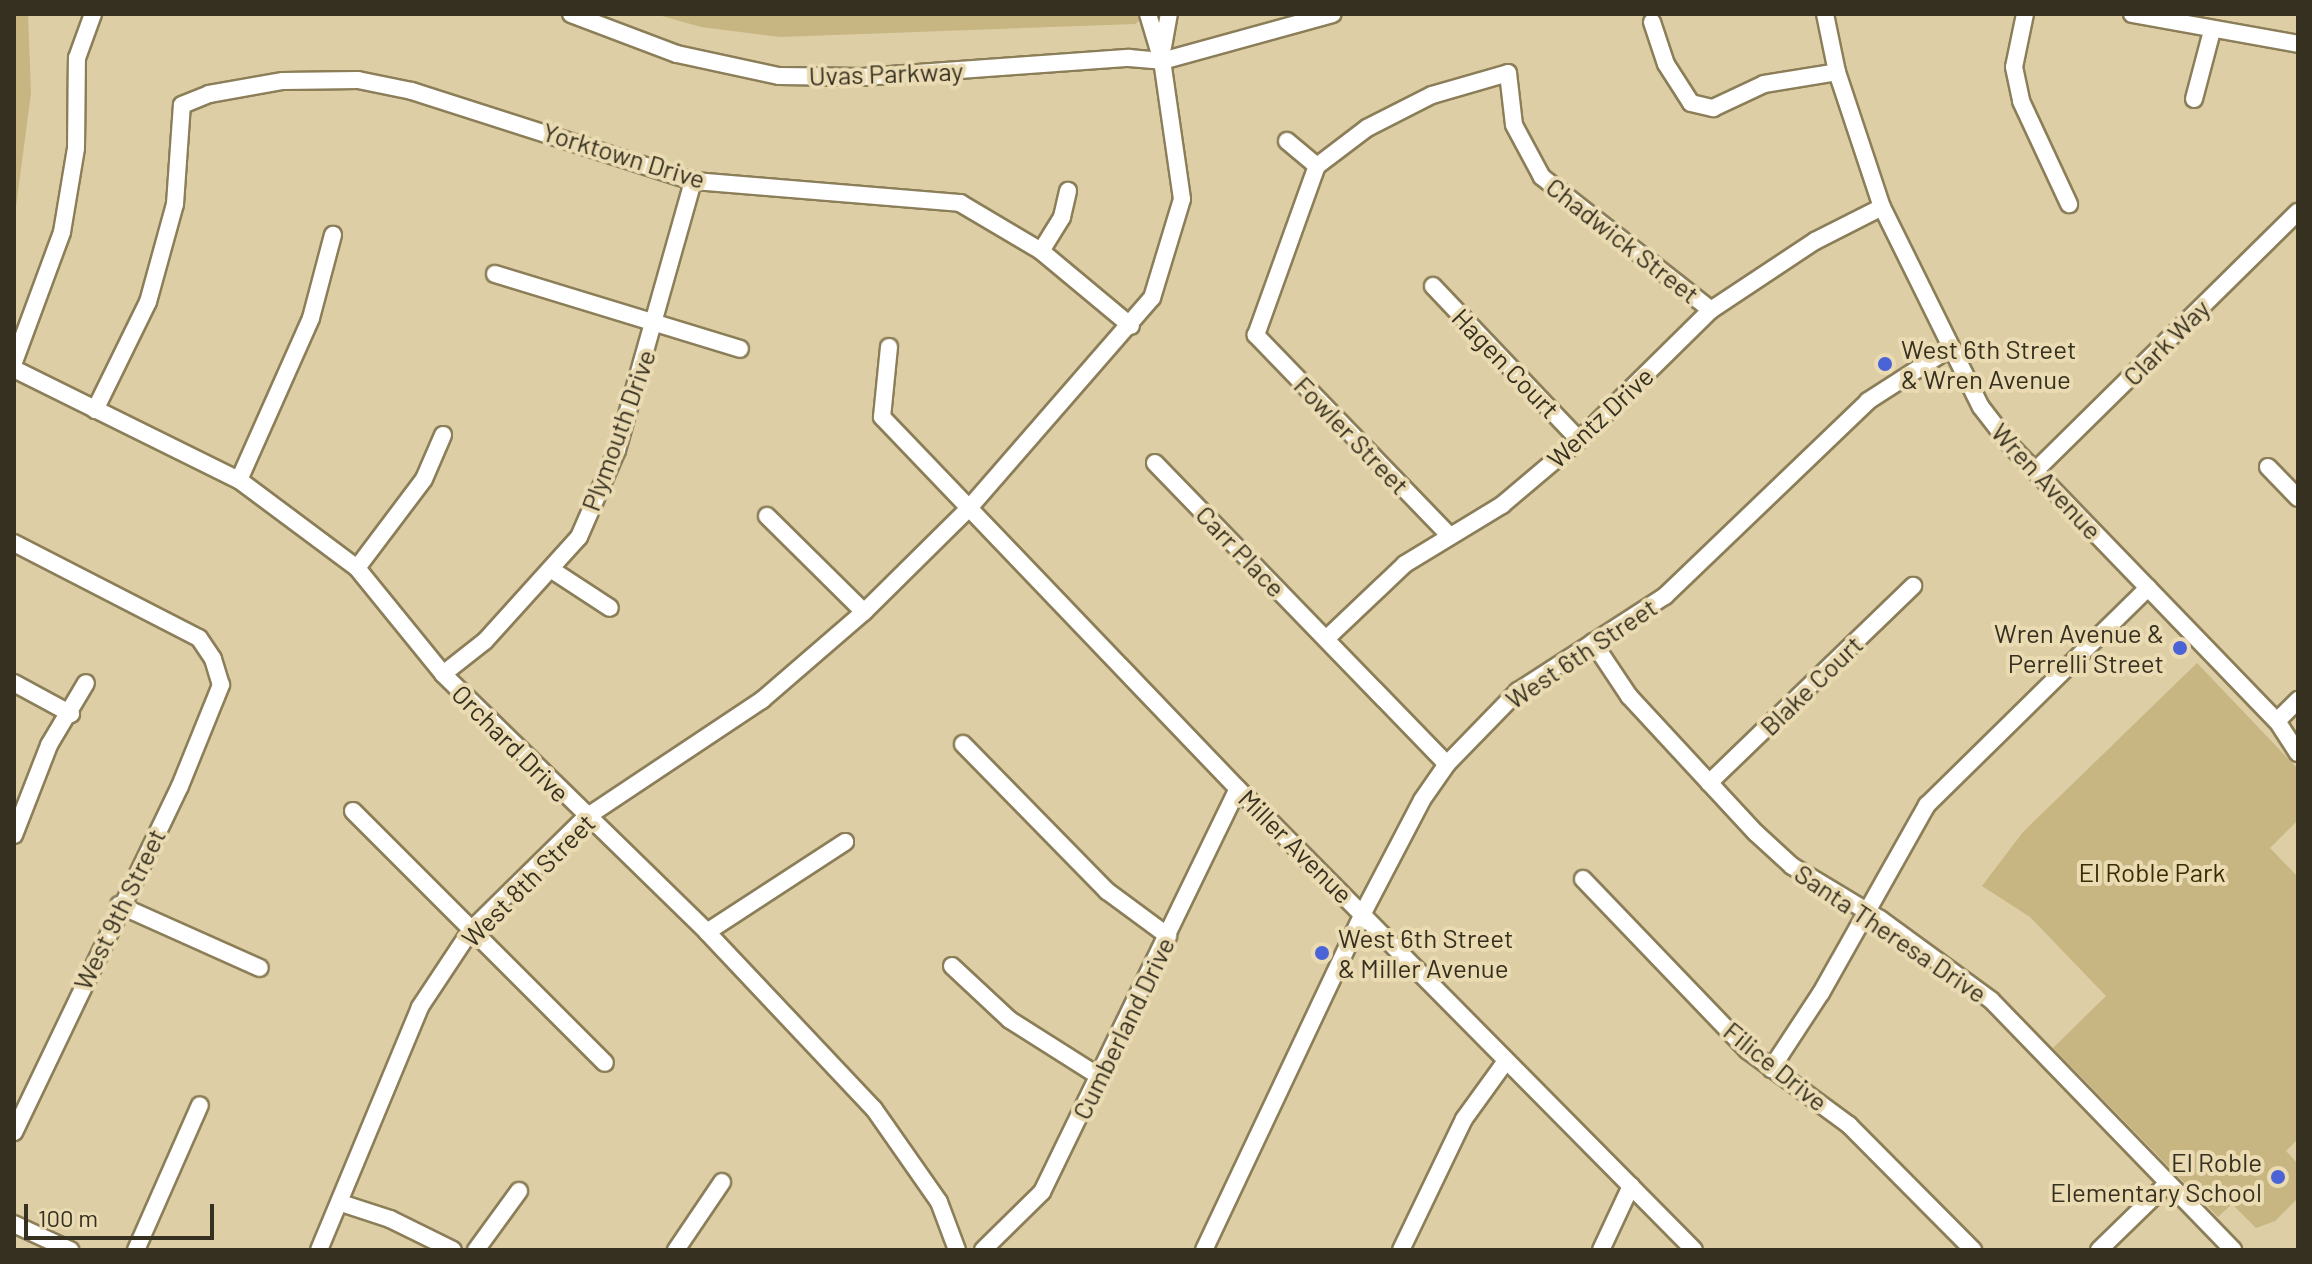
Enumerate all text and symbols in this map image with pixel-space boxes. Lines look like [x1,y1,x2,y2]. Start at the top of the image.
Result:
street label: Uvas Parkway [808,55,964,91]
street label: Yorktown Drive [539,115,709,195]
street label: Chadwick Street [1540,171,1706,309]
street label: Clark Way [2116,292,2216,392]
street label: Hagen Court [1446,302,1566,424]
place label: West 6th Street & Wren Avenue [1901,333,2076,394]
street label: Plymouth Drive [574,345,662,515]
marker: West 6th Street & Wren Avenue [1876,355,1894,373]
street label: Wentz Drive [1541,360,1659,474]
street label: Fowler Street [1288,370,1416,500]
street label: Wren Avenue [1985,416,2109,546]
street label: Carr Place [1190,499,1292,603]
street label: West 6th Street [1500,591,1662,715]
place label: Wren Avenue & Perrelli Street [1994,617,2164,678]
street label: Blake Court [1753,629,1869,741]
marker: Wren Avenue & Perrelli Street [2171,639,2189,657]
street label: Orchard Drive [446,678,576,808]
street label: Miller Avenue [1233,783,1359,909]
street label: West 8th Street [455,807,601,953]
street label: West 9th Street [67,823,171,995]
park label: El Roble Park [2078,856,2226,888]
street label: Santa Theresa Drive [1789,857,1993,1009]
place label: West 6th Street & Miller Avenue [1338,922,1513,984]
street label: Cumberland Drive [1065,932,1181,1124]
marker: West 6th Street & Miller Avenue [1313,944,1331,962]
street label: Filice Drive [1718,1015,1834,1117]
place label: El Roble Elementary School [2050,1146,2262,1208]
marker: El Roble Elementary School [2269,1168,2287,1186]
scale bar [28,1188,218,1238]
text: 100 m [38,1203,98,1232]

